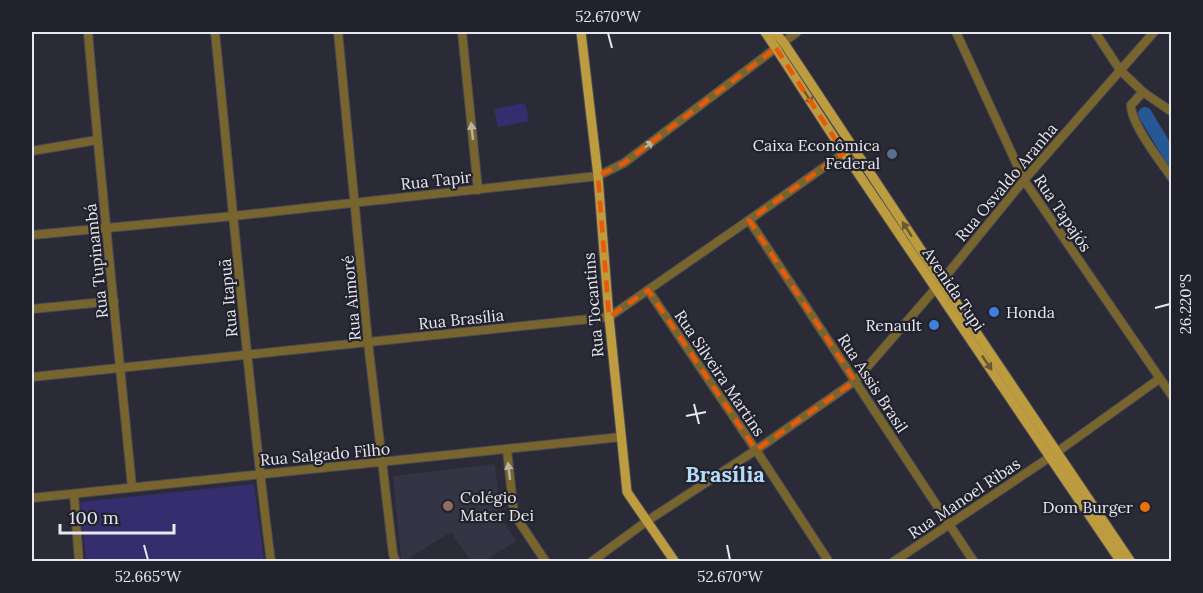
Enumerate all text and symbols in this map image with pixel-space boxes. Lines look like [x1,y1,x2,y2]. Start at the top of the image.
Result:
text: 52.670°W [575,7,642,26]
one-way arrow [803,89,814,105]
street label: Rua Osvaldo Aranha [951,119,1061,245]
one-way arrow [467,122,477,141]
place label: Caixa Econômica Federal [753,135,880,173]
one-way arrow [640,140,655,152]
marker: Caixa Econômica Federal [885,147,899,161]
street label: Rua Tapir [400,166,472,194]
street label: Rua Tapajós [1030,171,1096,255]
street label: Rua Tupinambá [80,203,112,319]
one-way arrow [902,221,913,237]
street label: Avenida Tupi [918,243,989,334]
street label: Rua Tocantins [578,252,608,358]
street label: Rua Aimoré [337,254,365,342]
street label: Rua Itapuã [215,258,241,338]
text: 26.220°S [1176,274,1195,334]
place label: Honda [1006,302,1055,322]
street label: Rua Brasília [417,305,505,333]
marker: Honda [987,305,1001,319]
street label: Rua Silveira Martins [670,306,770,440]
place label: Renault [865,315,923,335]
marker: Renault [927,318,941,332]
street label: Rua Assis Brasil [834,330,912,436]
one-way arrow [981,355,992,372]
street label: Rua Salgado Filho [259,438,391,470]
street label: Rua Manoel Ribas [904,453,1024,543]
district label: Brasília [685,460,765,488]
one-way arrow [504,461,514,480]
place label: Colégio Mater Dei [460,487,534,525]
scale bar [60,497,174,535]
place label: Dom Burger [1043,497,1133,517]
marker: Colégio Mater Dei [441,499,455,513]
marker: Dom Burger [1138,500,1152,514]
text: 100 m [69,506,119,529]
text: 52.665°W [115,567,182,586]
text: 52.670°W [697,567,764,586]

